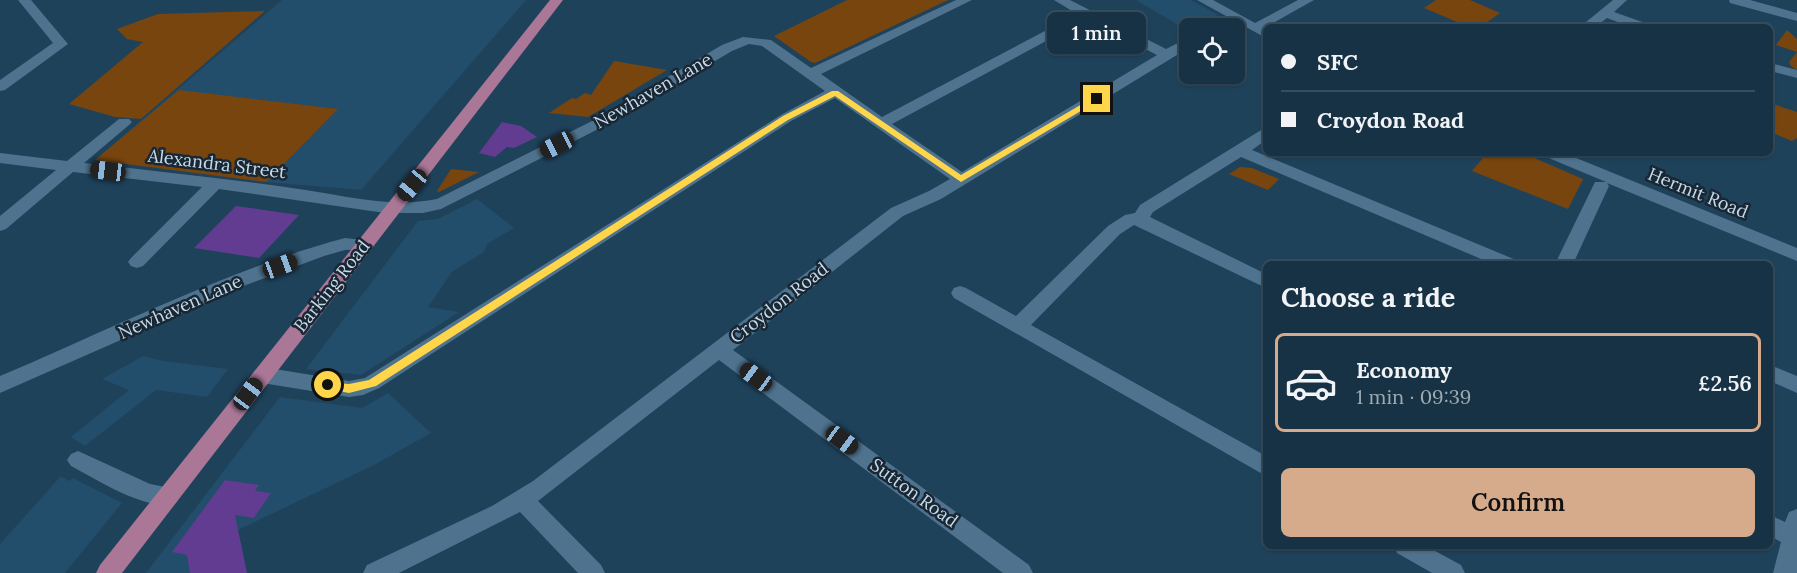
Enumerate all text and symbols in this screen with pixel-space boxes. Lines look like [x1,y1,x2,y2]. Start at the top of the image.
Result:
callout: 1 min [1048,12,1146,54]
map controls [1179,18,1245,84]
button: locate [1179,18,1245,84]
text: 1 min [1071,20,1122,45]
street label: Newhaven Lane [590,47,716,134]
text: SFC [1317,48,1358,76]
route end [1083,85,1110,112]
text: Croydon Road [1317,106,1464,134]
car [537,129,577,161]
street label: Alexandra Street [146,143,288,183]
car [89,160,127,182]
street label: Hermit Road [1645,162,1752,223]
car [394,165,430,205]
street label: Barking Road [289,235,375,336]
car [260,251,300,281]
street label: Croydon Road [725,257,833,348]
street label: Newhaven Lane [115,269,245,344]
text: Choose a ride [1281,280,1455,314]
icon: car [1284,356,1338,410]
text: Economy [1356,356,1452,384]
car [736,359,776,395]
text: £2.56 [1698,369,1752,397]
route start [314,371,341,398]
car [230,374,266,414]
text: 1 min · 09:39 [1356,384,1471,409]
car [822,422,862,458]
street label: Sutton Road [866,453,963,532]
button: Confirm [1281,468,1755,537]

